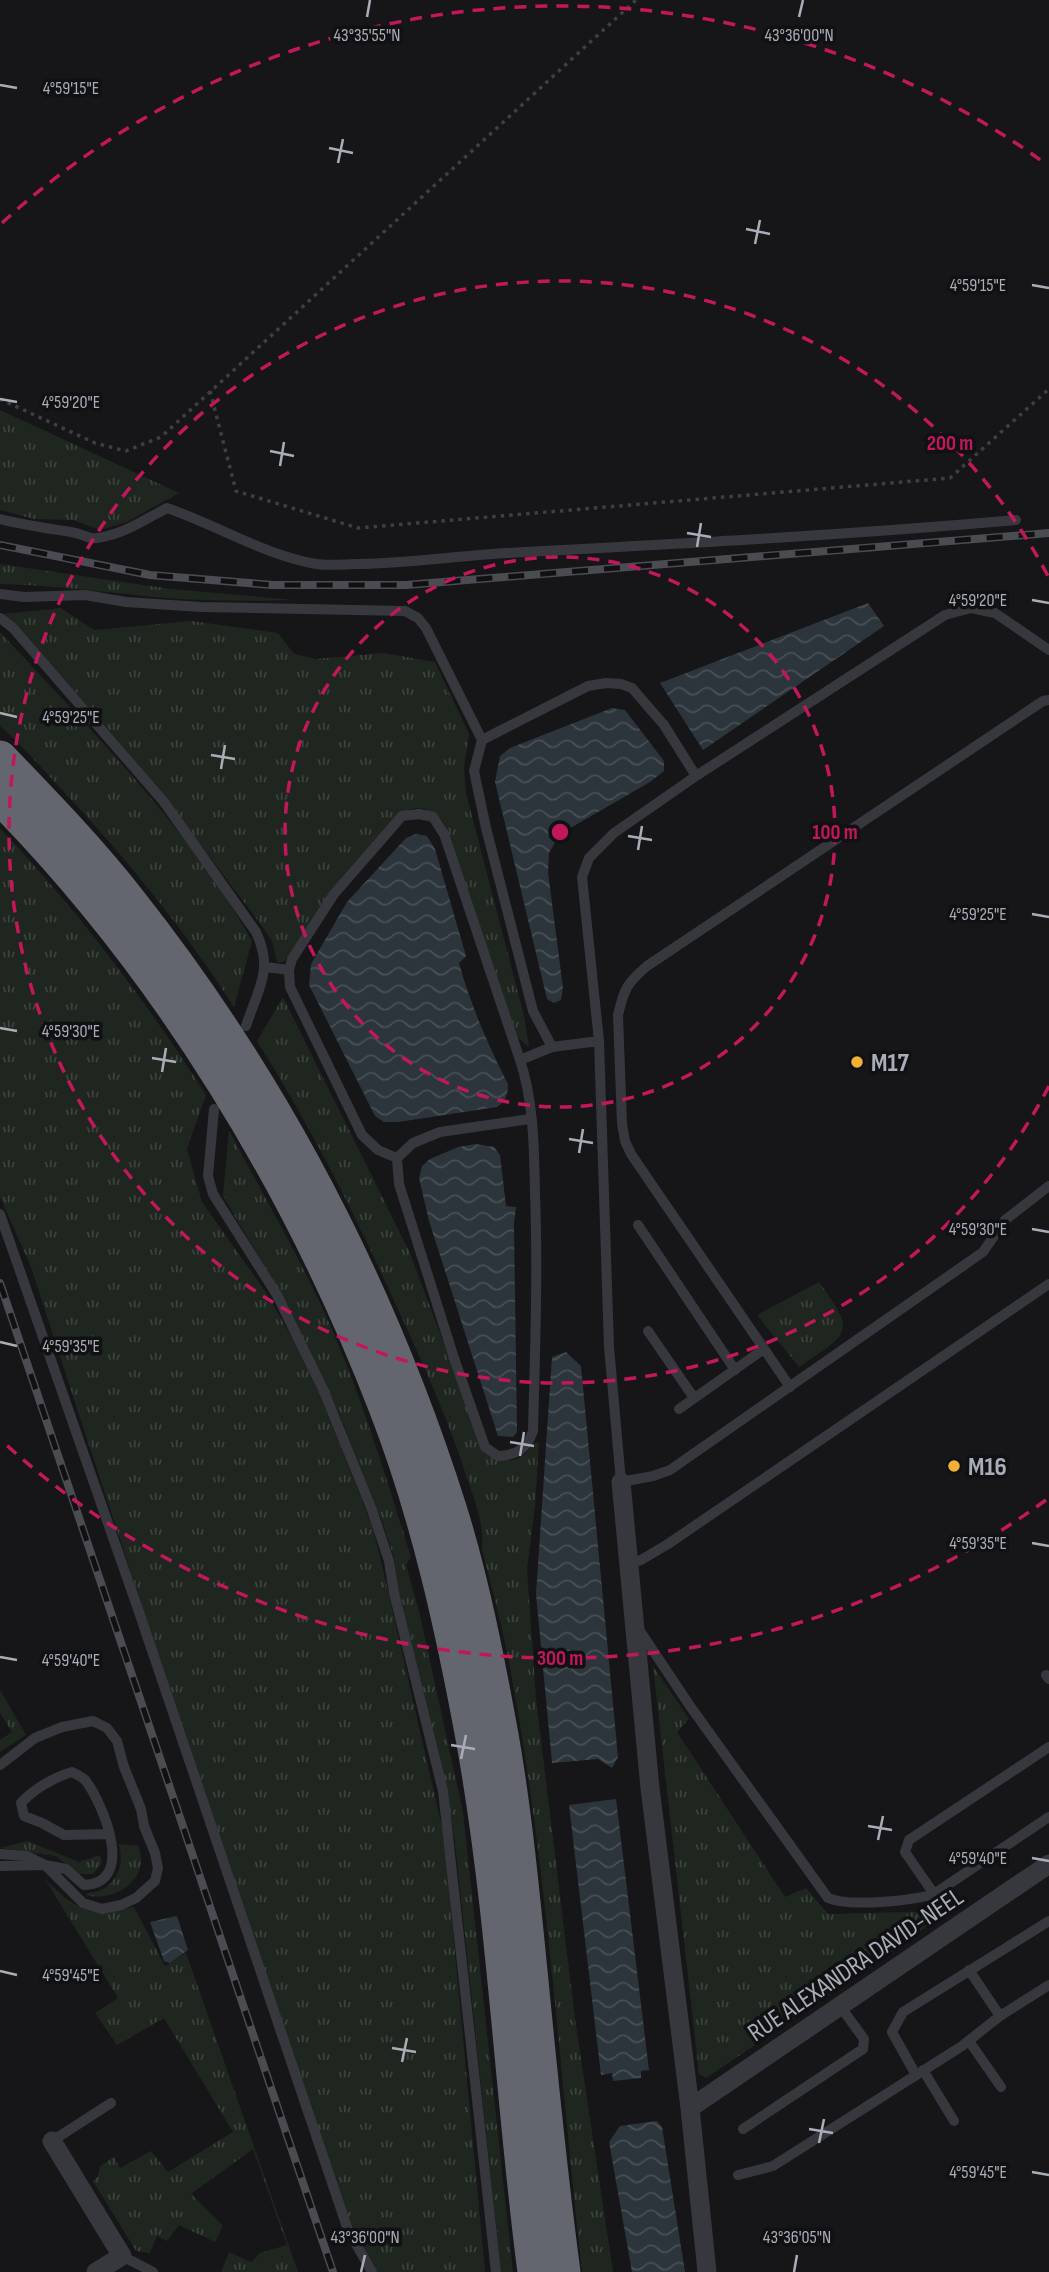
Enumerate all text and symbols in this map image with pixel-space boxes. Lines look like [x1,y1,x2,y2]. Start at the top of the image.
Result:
text: 43°35'55"N [334,25,400,46]
text: 43°36'00"N [764,25,834,46]
text: 4°59'15"E [43,78,99,99]
text: 4°59'15"E [950,275,1006,296]
text: 4°59'20"E [42,392,100,413]
text: 200 m [927,431,973,456]
text: 4°59'20"E [949,590,1007,611]
text: 4°59'25"E [42,707,100,728]
centre of rings [548,820,572,844]
text: 100 m [812,820,858,845]
text: 4°59'25"E [949,904,1007,925]
text: 4°59'30"E [42,1021,100,1042]
place label: M17 [871,1048,909,1079]
marker: M17 [849,1054,865,1070]
text: 4°59'30"E [949,1219,1007,1240]
text: 4°59'35"E [42,1336,100,1357]
place label: M16 [968,1452,1007,1483]
marker: M16 [946,1458,962,1474]
text: 4°59'35"E [949,1533,1007,1554]
text: 300 m [537,1646,583,1671]
text: 4°59'40"E [42,1650,100,1671]
text: 4°59'40"E [949,1848,1007,1869]
street label: RUE ALEXANDRA DAVID-NEEL [742,1881,970,2049]
text: 4°59'45"E [42,1965,100,1986]
text: 4°59'45"E [949,2162,1007,2183]
text: 43°36'00"N [330,2227,400,2248]
text: 43°36'05"N [763,2227,831,2248]

